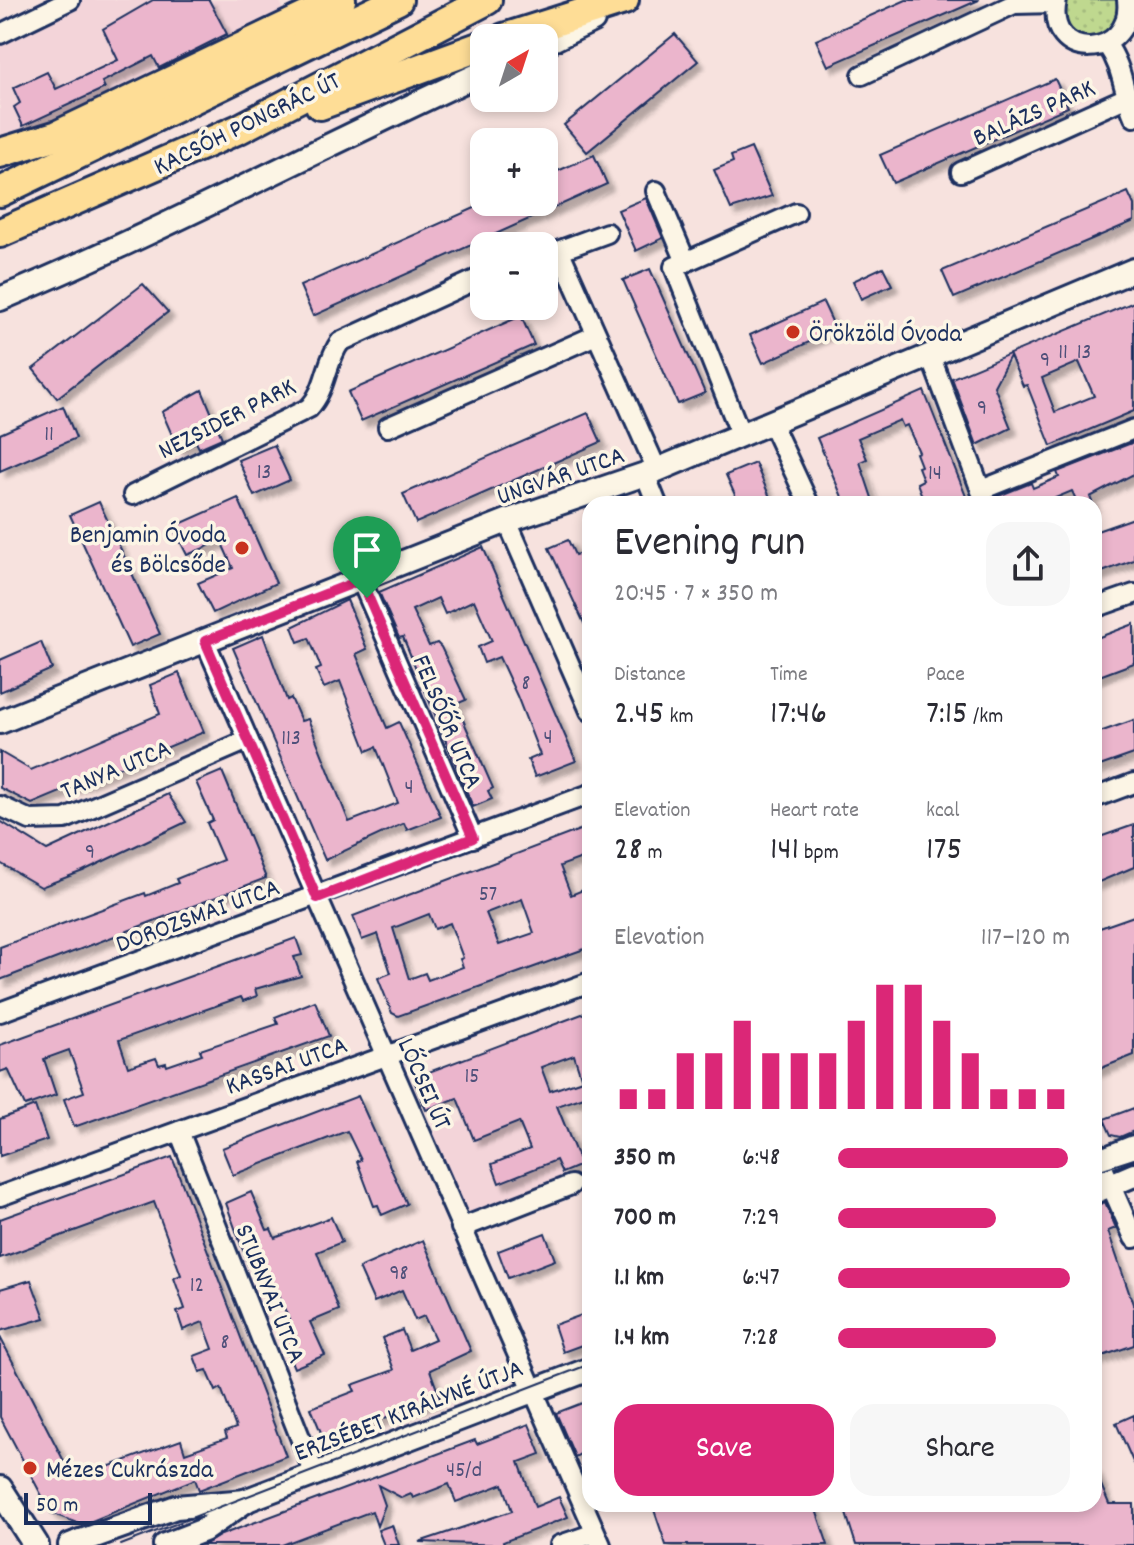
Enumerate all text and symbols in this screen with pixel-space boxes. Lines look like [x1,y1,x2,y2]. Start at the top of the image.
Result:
north arrow [470,24,558,112]
map controls [470,24,558,320]
street label: KACSÓH PONGRÁC ÚT [148,64,348,186]
street label: BALÁZS PARK [967,71,1101,158]
button: + [470,128,558,216]
button: − [470,232,558,320]
place label: Örökzöld Óvoda [809,317,963,354]
marker: Örökzöld Óvoda [784,323,802,341]
house number: 11 [1058,338,1068,369]
house number: 13 [1077,338,1091,369]
house number: 9 [1040,346,1050,377]
street label: NEZSIDER PARK [152,370,303,471]
house number: 9 [977,394,987,425]
house number: 11 [44,420,54,451]
street label: UNGVÁR UTCA [492,438,630,516]
house number: 13 [257,458,271,489]
house number: 14 [928,459,942,490]
text: Evening run [614,514,805,577]
pin [333,516,401,598]
place label: Benjamin Óvoda és Bölcsőde [70,518,227,585]
button: share [986,522,1070,606]
icon: arrive [345,528,389,572]
marker: Benjamin Óvoda és Bölcsőde [233,539,251,557]
text: 20:45 · 7 × 350 m [614,576,778,613]
street label: FELSŐŐR UTCA [401,650,491,795]
text: Distance [614,660,686,691]
text: Time [770,660,808,691]
text: Pace [926,660,965,691]
house number: 8 [522,669,530,700]
text: 2.45 [614,691,664,740]
text: 17:46 [770,691,827,740]
text: 7:15 [926,691,968,740]
text: km [664,702,694,733]
text: /km [968,702,1003,733]
house number: 4 [543,723,553,754]
house number: 113 [281,724,301,755]
street label: TANYA UTCA [55,731,177,811]
house number: 4 [404,773,414,804]
text: Elevation [614,796,691,827]
text: Heart rate [770,796,859,827]
text: kcal [926,796,959,827]
text: 28 [614,827,643,876]
text: 141 [770,827,799,876]
text: 175 [926,827,962,876]
house number: 9 [85,838,95,869]
text: m [643,838,663,869]
text: bpm [799,838,839,869]
street label: DOROZSMAI UTCA [111,870,285,964]
house number: 57 [479,880,497,911]
text: Elevation [614,920,704,957]
text: 117–120 m [981,920,1070,957]
street label: KASSAI UTCA [221,1028,353,1106]
street label: LŐCSEI ÚT [386,1033,460,1137]
house number: 15 [464,1062,480,1093]
text: 350 m [614,1140,676,1177]
text: 6:48 [742,1140,780,1177]
text: 700 m [614,1200,676,1237]
text: 7:29 [742,1200,780,1237]
street label: STUBNYAI UTCA [224,1219,313,1370]
house number: 98 [390,1259,408,1290]
text: 1.1 km [614,1260,664,1297]
text: 6:47 [742,1260,780,1297]
house number: 12 [190,1271,204,1302]
text: 1.4 km [614,1320,669,1357]
text: 7:28 [742,1320,778,1357]
house number: 8 [221,1328,229,1359]
street label: ERZSÉBET KIRÁLYNÉ ÚTJA [289,1352,529,1473]
button: Save [614,1404,834,1496]
button: Share [850,1404,1070,1496]
place label: Mézes Cukrászda [46,1453,214,1490]
house number: 45/d [446,1456,482,1487]
marker: Mézes Cukrászda [21,1459,39,1477]
scale bar [24,1489,152,1525]
text: 50 m [36,1491,78,1522]

